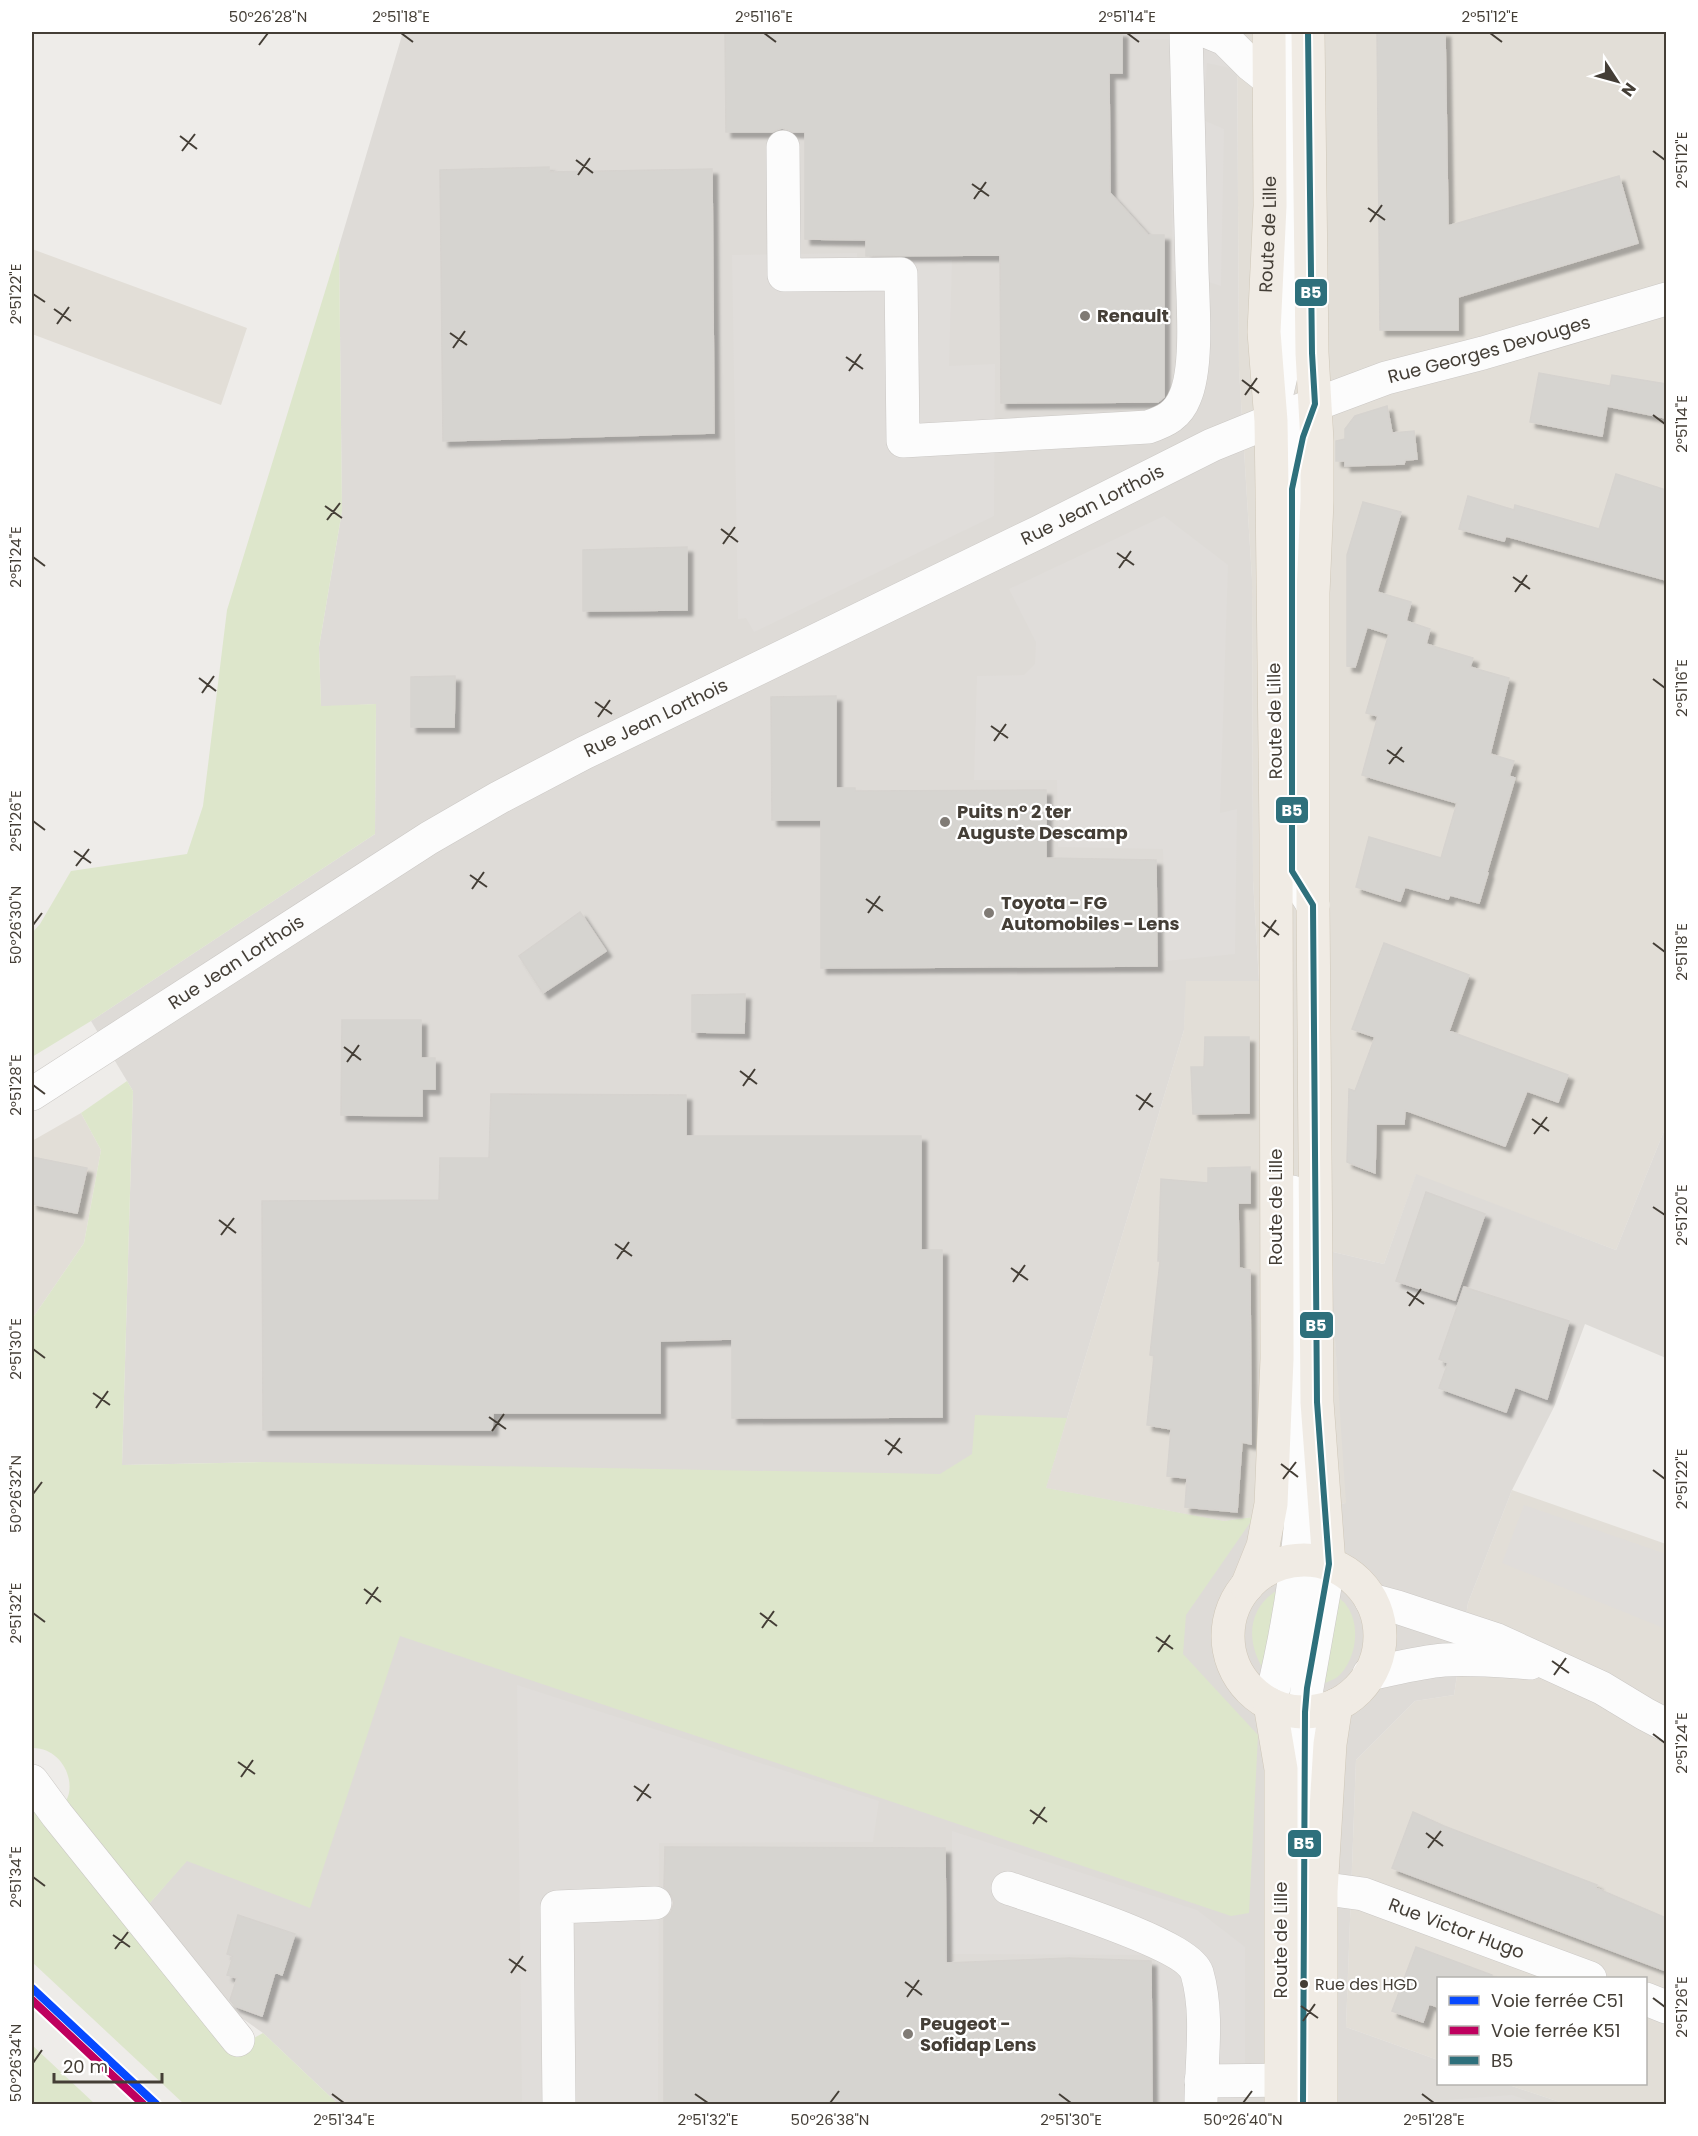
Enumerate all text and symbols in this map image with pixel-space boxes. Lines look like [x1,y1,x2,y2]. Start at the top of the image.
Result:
text: 50°26'28"N [229,6,307,27]
text: 2°51'18"E [372,6,430,27]
text: 2°51'16"E [735,6,793,27]
text: 2°51'14"E [1098,6,1156,27]
text: 2°51'12"E [1462,6,1518,27]
north arrow [1587,51,1647,111]
text: N [1616,78,1642,101]
text: 2°51'12"E [1671,132,1692,188]
street label: Route de Lille [1253,176,1282,293]
text: 2°51'22"E [5,264,26,324]
line badge: B5 [1294,278,1328,307]
text: B5 [1301,281,1321,304]
place label: Renault [1097,303,1169,328]
marker: Renault [1078,309,1092,323]
street label: Rue Georges Devouges [1385,309,1593,389]
text: 2°51'14"E [1671,395,1692,453]
street label: Rue Jean Lorthois [1017,458,1168,551]
text: 2°51'24"E [5,526,26,588]
text: 2°51'16"E [1671,659,1692,717]
street label: Route de Lille [1261,662,1288,780]
street label: Rue Jean Lorthois [579,672,732,763]
text: 2°51'26"E [5,790,26,852]
line badge: B5 [1275,796,1309,824]
place label: Puits n° 2 ter Auguste Descamp [957,799,1128,845]
text: B5 [1282,799,1302,822]
marker: Puits n° 2 ter Auguste Descamp [938,815,952,829]
text: 50°26'30"N [5,886,26,964]
place label: Toyota - FG Automobiles - Lens [1001,890,1180,936]
marker: Toyota - FG Automobiles - Lens [982,906,996,920]
street label: Rue Jean Lorthois [163,909,309,1015]
text: 2°51'18"E [1671,923,1692,981]
text: 2°51'28"E [5,1054,26,1116]
street label: Route de Lille [1263,1149,1288,1265]
text: 2°51'20"E [1671,1184,1692,1246]
line badge: B5 [1299,1311,1334,1339]
text: B5 [1306,1314,1326,1337]
text: 2°51'30"E [5,1318,26,1380]
text: 2°51'22"E [1671,1449,1692,1509]
text: 50°26'32"N [5,1455,26,1533]
text: 2°51'32"E [5,1583,26,1643]
text: 2°51'24"E [1671,1712,1692,1774]
line badge: B5 [1287,1829,1322,1858]
text: B5 [1294,1832,1314,1855]
text: 2°51'34"E [5,1846,26,1908]
street label: Route de Lille [1268,1882,1293,1998]
street label: Rue Victor Hugo [1385,1892,1528,1965]
place label: Rue des HGD [1315,1973,1417,1996]
text: 2°51'26"E [1671,1976,1692,2038]
legend [1437,1977,1647,2085]
marker: Rue des HGD [1298,1978,1310,1990]
text: Voie ferrée C51 [1491,1988,1624,2013]
place label: Peugeot - Sofidap Lens [920,2011,1037,2057]
text: Voie ferrée K51 [1491,2018,1621,2043]
text: 50°26'34"N [5,2024,26,2102]
marker: Peugeot - Sofidap Lens [901,2027,915,2041]
scale bar [54,2046,162,2084]
text: B5 [1491,2048,1513,2073]
text: 20 m [63,2054,108,2079]
text: 2°51'34"E [313,2109,375,2130]
text: 2°51'32"E [678,2109,738,2130]
text: 50°26'38"N [791,2109,869,2130]
text: 2°51'30"E [1040,2109,1102,2130]
text: 50°26'40"N [1203,2109,1283,2130]
text: 2°51'28"E [1403,2109,1465,2130]

